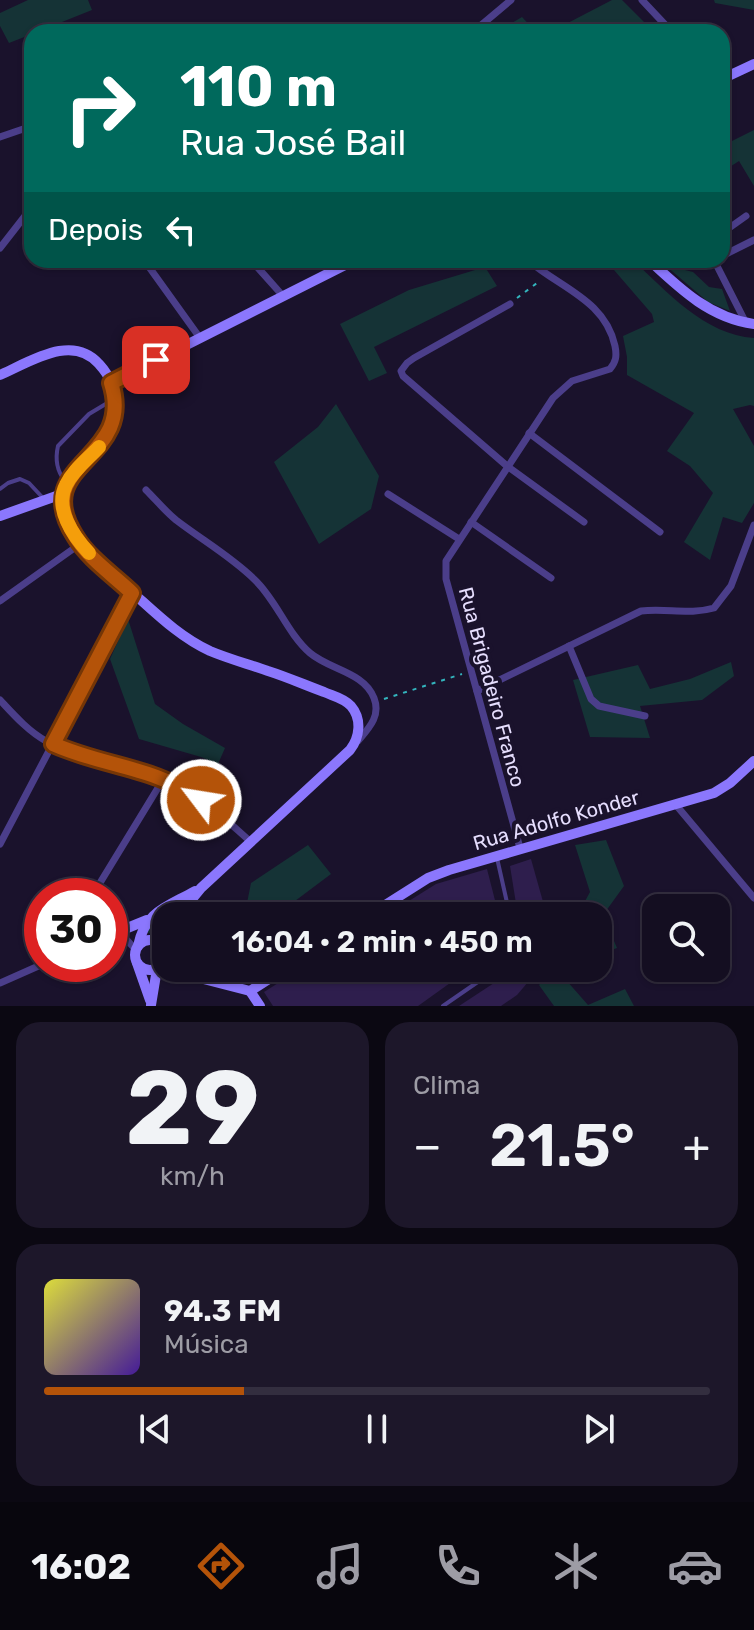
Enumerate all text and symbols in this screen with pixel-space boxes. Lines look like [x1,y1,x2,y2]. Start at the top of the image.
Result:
text: 110 m [180,54,337,120]
icon: right [48,56,152,160]
text: Rua José Bail [180,121,406,164]
icon: left [159,208,203,252]
text: Depois [48,212,143,248]
pin [122,326,190,394]
icon: arrive [134,338,178,382]
street label: Rua Brigadeiro Franco [454,584,530,790]
position arrow [159,758,243,842]
street label: Rua Adolfo Konder [470,785,642,855]
speed limit sign: 30 [24,878,128,982]
map controls [642,894,730,982]
button: search [642,894,730,982]
text: 16:04 · 2 min · 450 m [231,924,533,960]
text: 29 [125,1047,260,1170]
text: Clima [413,1070,480,1101]
text: 21.5° [489,1110,635,1181]
text: − [413,1120,442,1172]
text: + [683,1120,710,1172]
text: km/h [160,1161,225,1192]
text: 94.3 FM [164,1293,281,1329]
text: Música [164,1329,249,1360]
icon: previous [133,1407,177,1451]
icon: pause [355,1407,399,1451]
icon: next [577,1407,621,1451]
icon: directions [193,1538,249,1594]
icon: music [312,1538,368,1594]
icon: phone [430,1538,486,1594]
icon: climate [548,1538,604,1594]
icon: car [667,1538,723,1594]
text: 16:02 [31,1545,131,1588]

